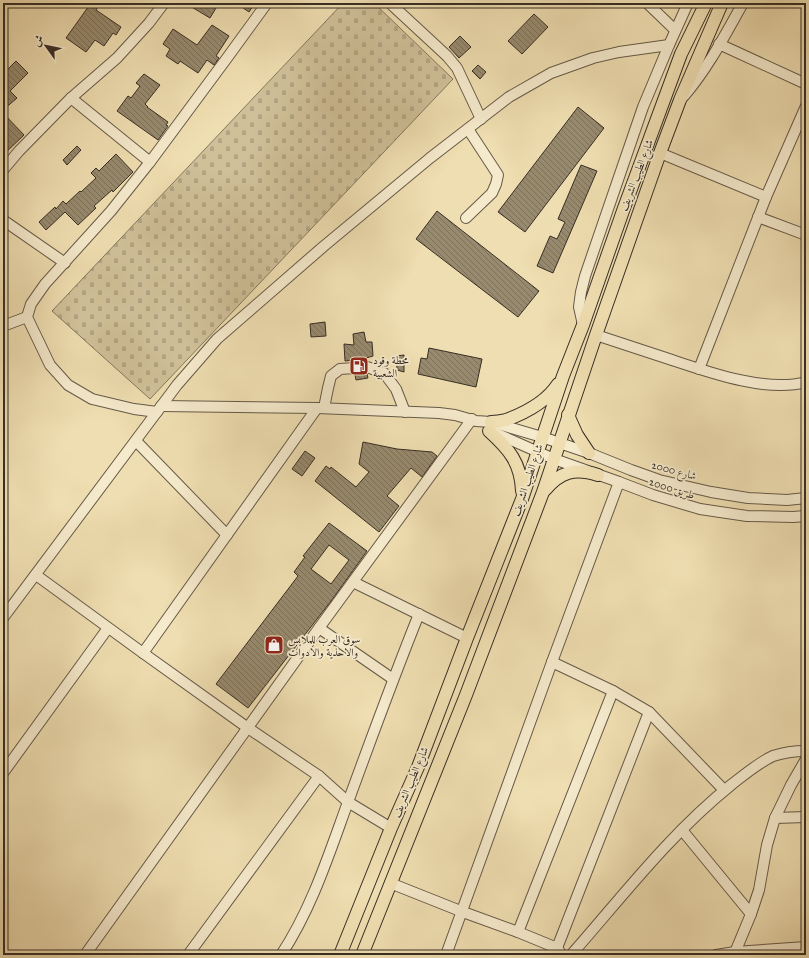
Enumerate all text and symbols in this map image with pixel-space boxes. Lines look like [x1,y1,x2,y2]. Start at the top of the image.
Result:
north arrow [26,26,66,66]
text: ش [30,33,47,49]
street label: شارع الطيب الشريف [617,138,659,214]
place label: محطة وقود الشعبية [373,354,409,380]
fuel station icon: محطة وقود الشعبية [348,355,370,377]
street label: شارع الطيب الشريف [509,442,549,519]
street label: شارع 2000 [649,458,698,486]
street label: طريق 2000 [647,475,696,503]
place label: سوق العرب للملابس والاحذية والادوات [288,633,360,659]
shop icon: سوق العرب للملابس والاحذية والادوات [263,634,285,656]
street label: شارع الطيب الشريف [390,745,434,821]

